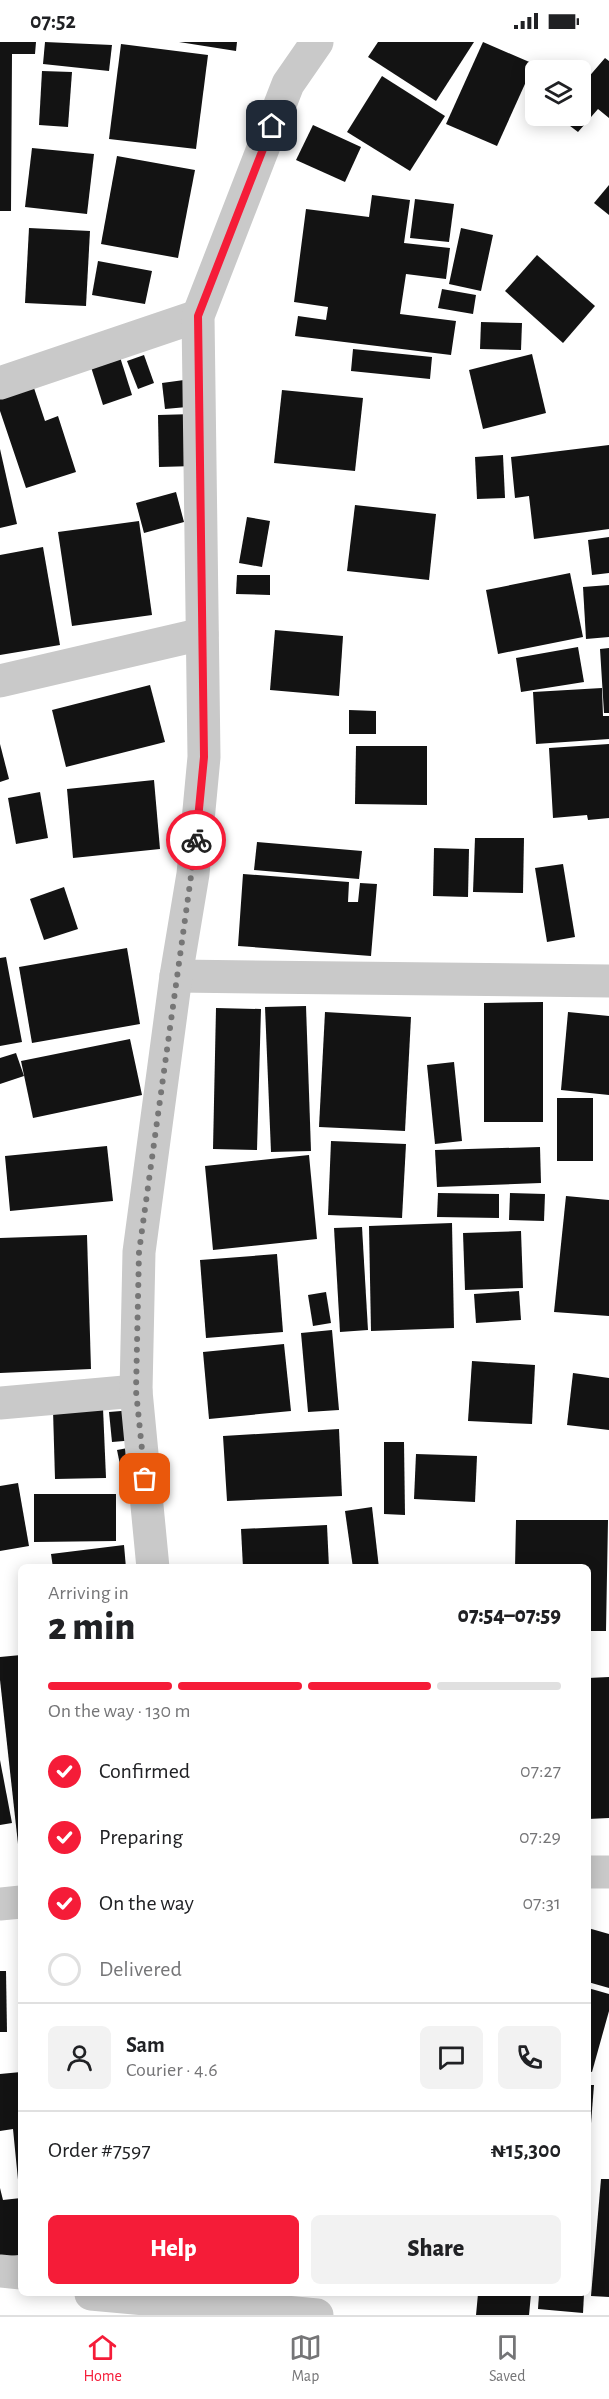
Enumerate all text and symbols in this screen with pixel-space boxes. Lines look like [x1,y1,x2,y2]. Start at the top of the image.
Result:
text: 07:52 [30,10,76,32]
map controls [525,60,591,126]
button: layers [525,60,591,126]
pin [246,100,297,151]
icon: home [255,109,288,142]
courier [166,810,226,870]
icon: bike [180,824,213,857]
pin [119,1453,170,1504]
icon: bag [128,1462,161,1495]
text: Arriving in [48,1583,129,1603]
text: 07:54–07:59 [458,1604,561,1626]
text: 2 min [48,1608,135,1647]
text: On the way · 130 m [48,1701,190,1721]
icon: check [48,1755,81,1788]
text: Confirmed [99,1760,190,1782]
text: 07:27 [520,1761,561,1781]
icon: check [48,1821,81,1854]
text: Preparing [99,1826,183,1848]
text: 07:29 [519,1827,561,1847]
icon: check [48,1887,81,1920]
text: On the way [99,1892,194,1914]
text: 07:31 [522,1893,561,1913]
text: Delivered [99,1958,182,1980]
button: person [48,2026,111,2089]
button: chat [420,2026,483,2089]
button: phone [498,2026,561,2089]
text: Sam [126,2034,165,2056]
text: Courier · 4.6 [126,2060,218,2080]
text: Order #7597 [48,2139,151,2161]
text: ₦15,300 [491,2139,561,2161]
button: Help [48,2215,299,2284]
button: Share [311,2215,561,2284]
tab: Home [83,2331,122,2386]
tab: Map [289,2331,322,2386]
tab: Saved [489,2331,526,2386]

